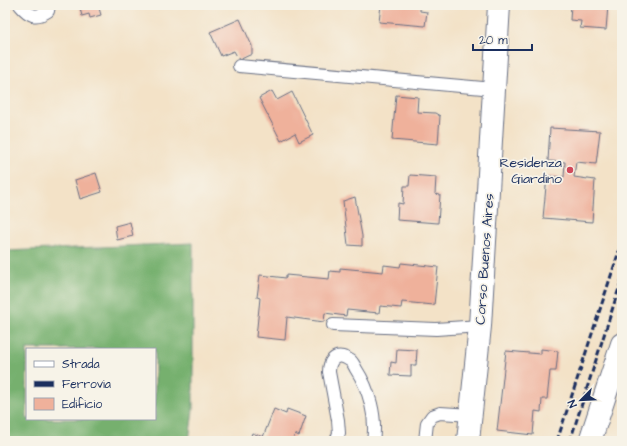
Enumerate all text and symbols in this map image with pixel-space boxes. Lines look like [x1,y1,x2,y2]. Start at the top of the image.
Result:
scale bar [473,26,532,52]
text: 20 m [479,32,508,49]
place label: Residenza Giardino [499,153,562,189]
marker: Residenza Giardino [565,165,575,175]
street label: Corso Buenos Aires [470,193,500,325]
legend [26,348,156,420]
text: Strada [62,356,100,373]
text: Ferrovia [62,376,111,393]
north arrow [561,380,601,420]
text: Edificio [62,396,102,413]
text: N [564,398,581,410]

